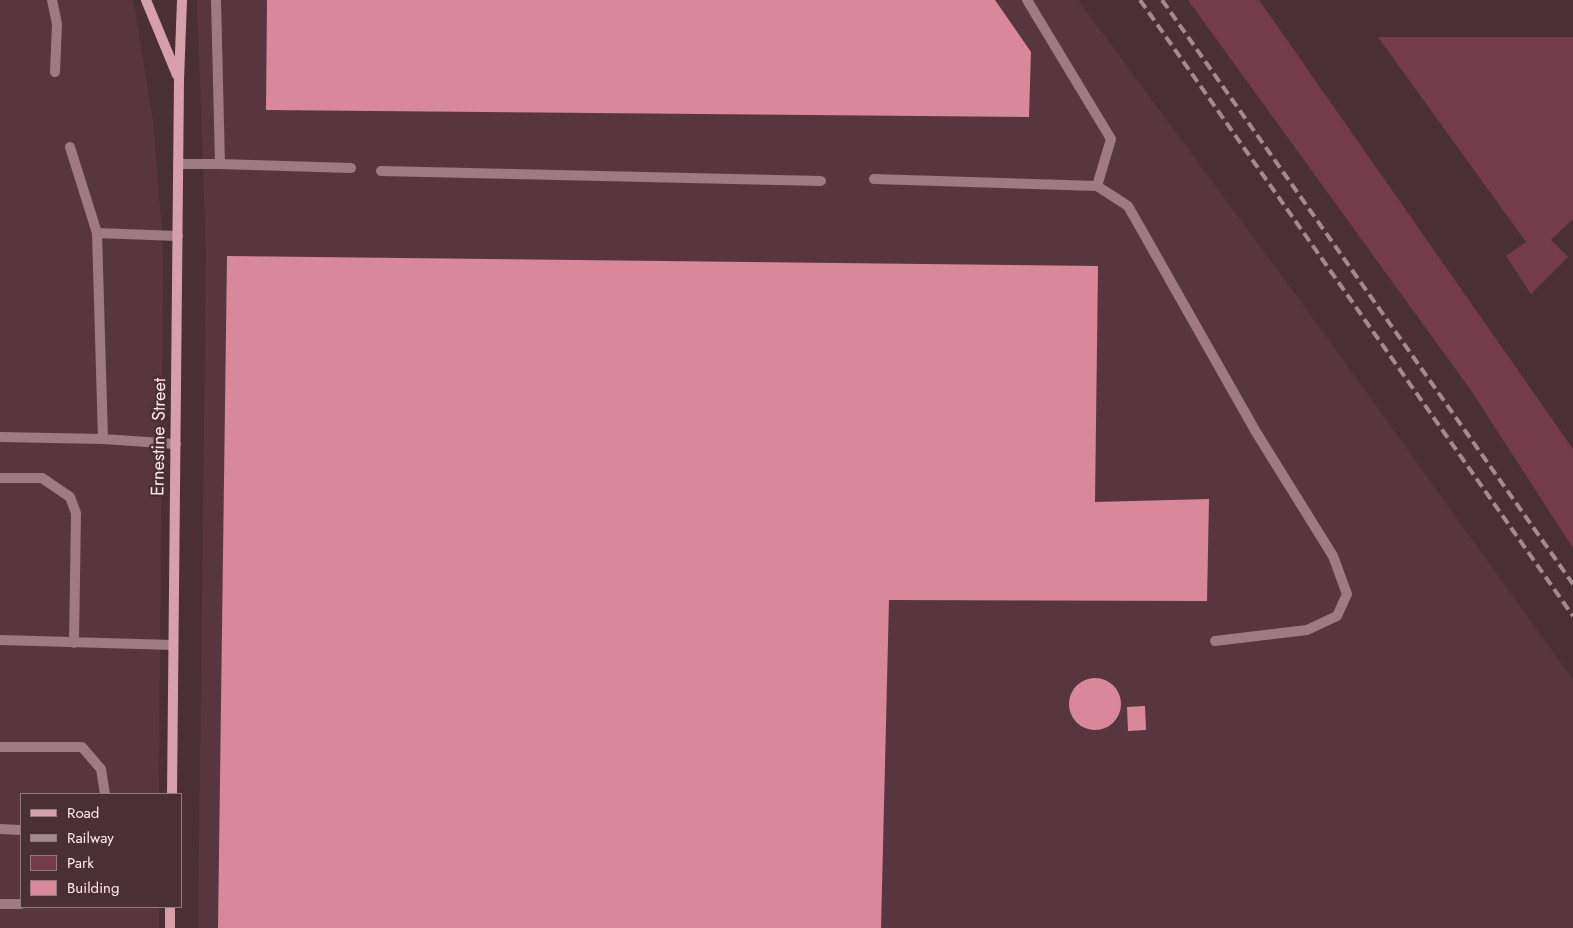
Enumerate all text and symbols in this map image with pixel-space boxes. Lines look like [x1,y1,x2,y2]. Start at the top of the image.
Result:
street label: Ernestine Street [148,378,172,496]
legend [20,793,182,908]
text: Road [67,802,99,824]
text: Railway [67,827,114,849]
text: Park [67,852,94,874]
text: Building [67,877,119,899]

